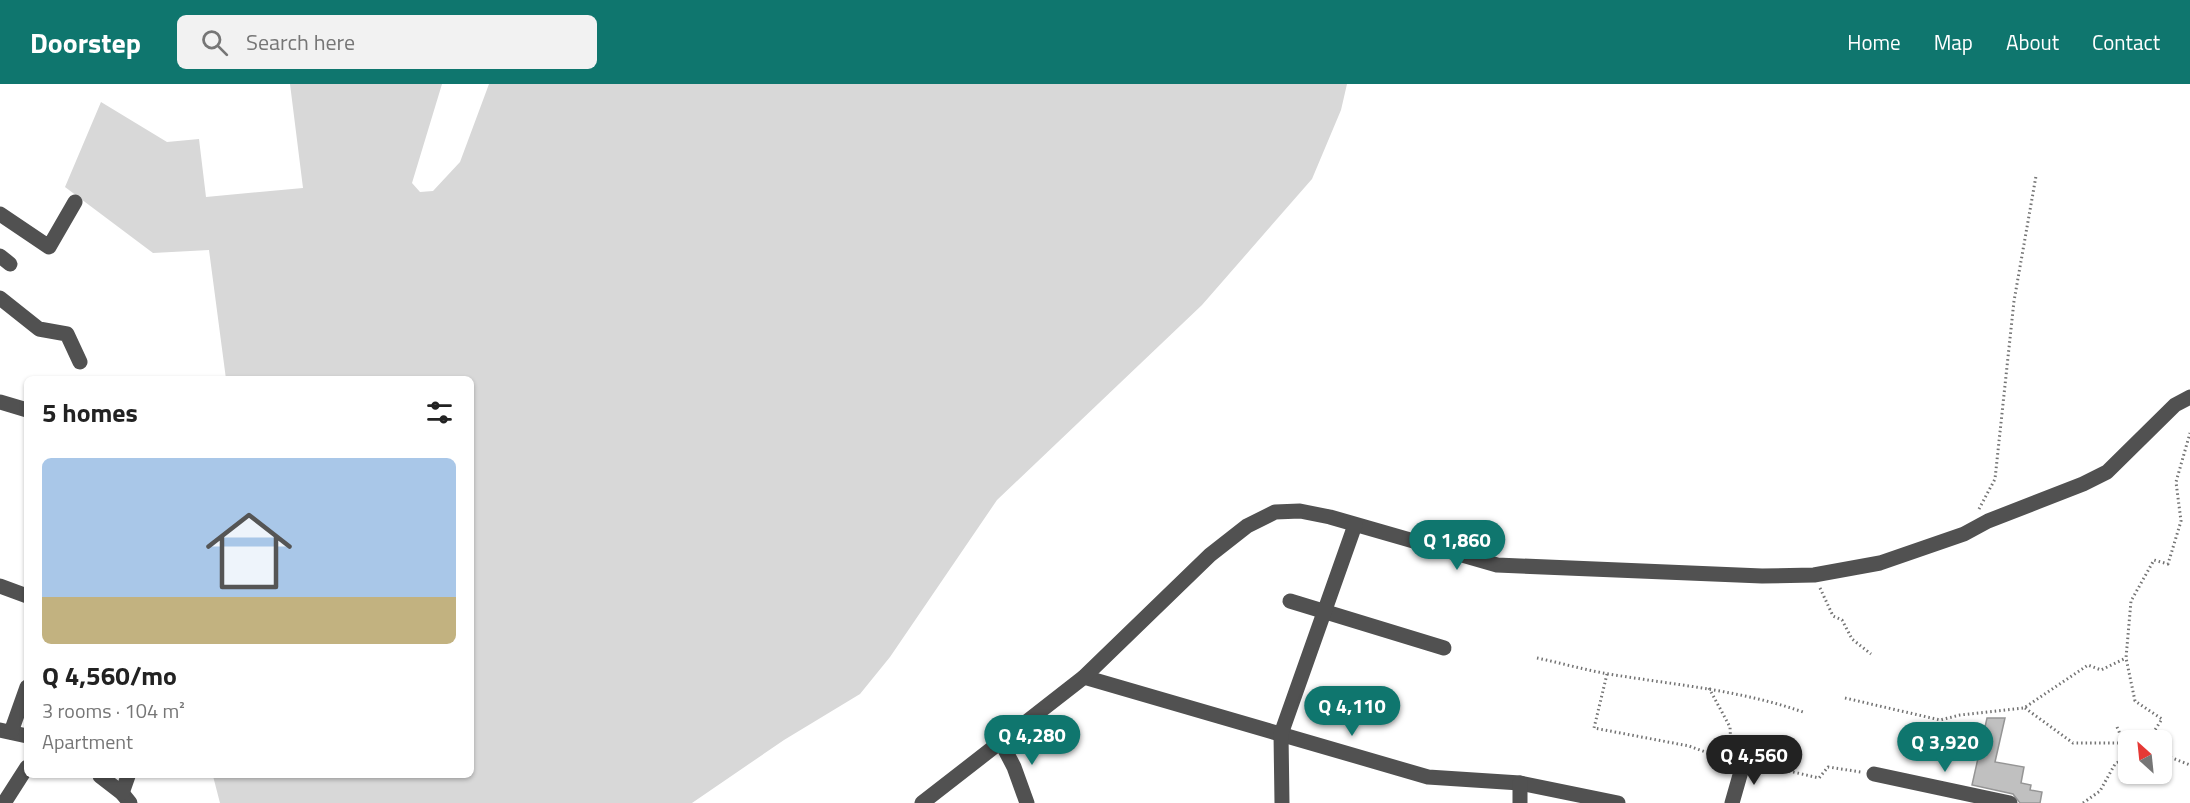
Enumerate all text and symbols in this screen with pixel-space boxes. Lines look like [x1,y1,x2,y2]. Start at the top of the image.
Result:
search box [177,15,597,69]
text: Doorstep [30,21,141,64]
text: Search here [246,25,355,59]
icon: search [198,26,231,59]
text: Home [1847,26,1901,58]
text: Map [1934,26,1973,58]
text: About [2006,26,2059,58]
text: Contact [2092,26,2160,58]
text: 5 homes [42,393,138,432]
icon: filters [423,396,456,429]
icon: home [195,497,303,605]
pin: Q 1,860 [1402,520,1512,571]
text: Q 1,860 [1423,524,1491,555]
text: Q 4,560/mo [42,656,177,695]
pin: Q 4,110 [1297,686,1407,737]
text: Q 4,110 [1318,690,1386,721]
text: 3 rooms · 104 m² [42,695,185,726]
pin: Q 4,280 [977,715,1087,766]
text: Q 4,280 [998,719,1066,750]
pin: Q 3,920 [1890,722,2000,773]
text: Apartment [42,726,133,757]
text: Q 3,920 [1911,726,1979,757]
north arrow [2118,730,2172,784]
map controls [2118,730,2172,784]
pin: Q 4,560 [1699,735,1809,786]
text: Q 4,560 [1720,739,1788,770]

